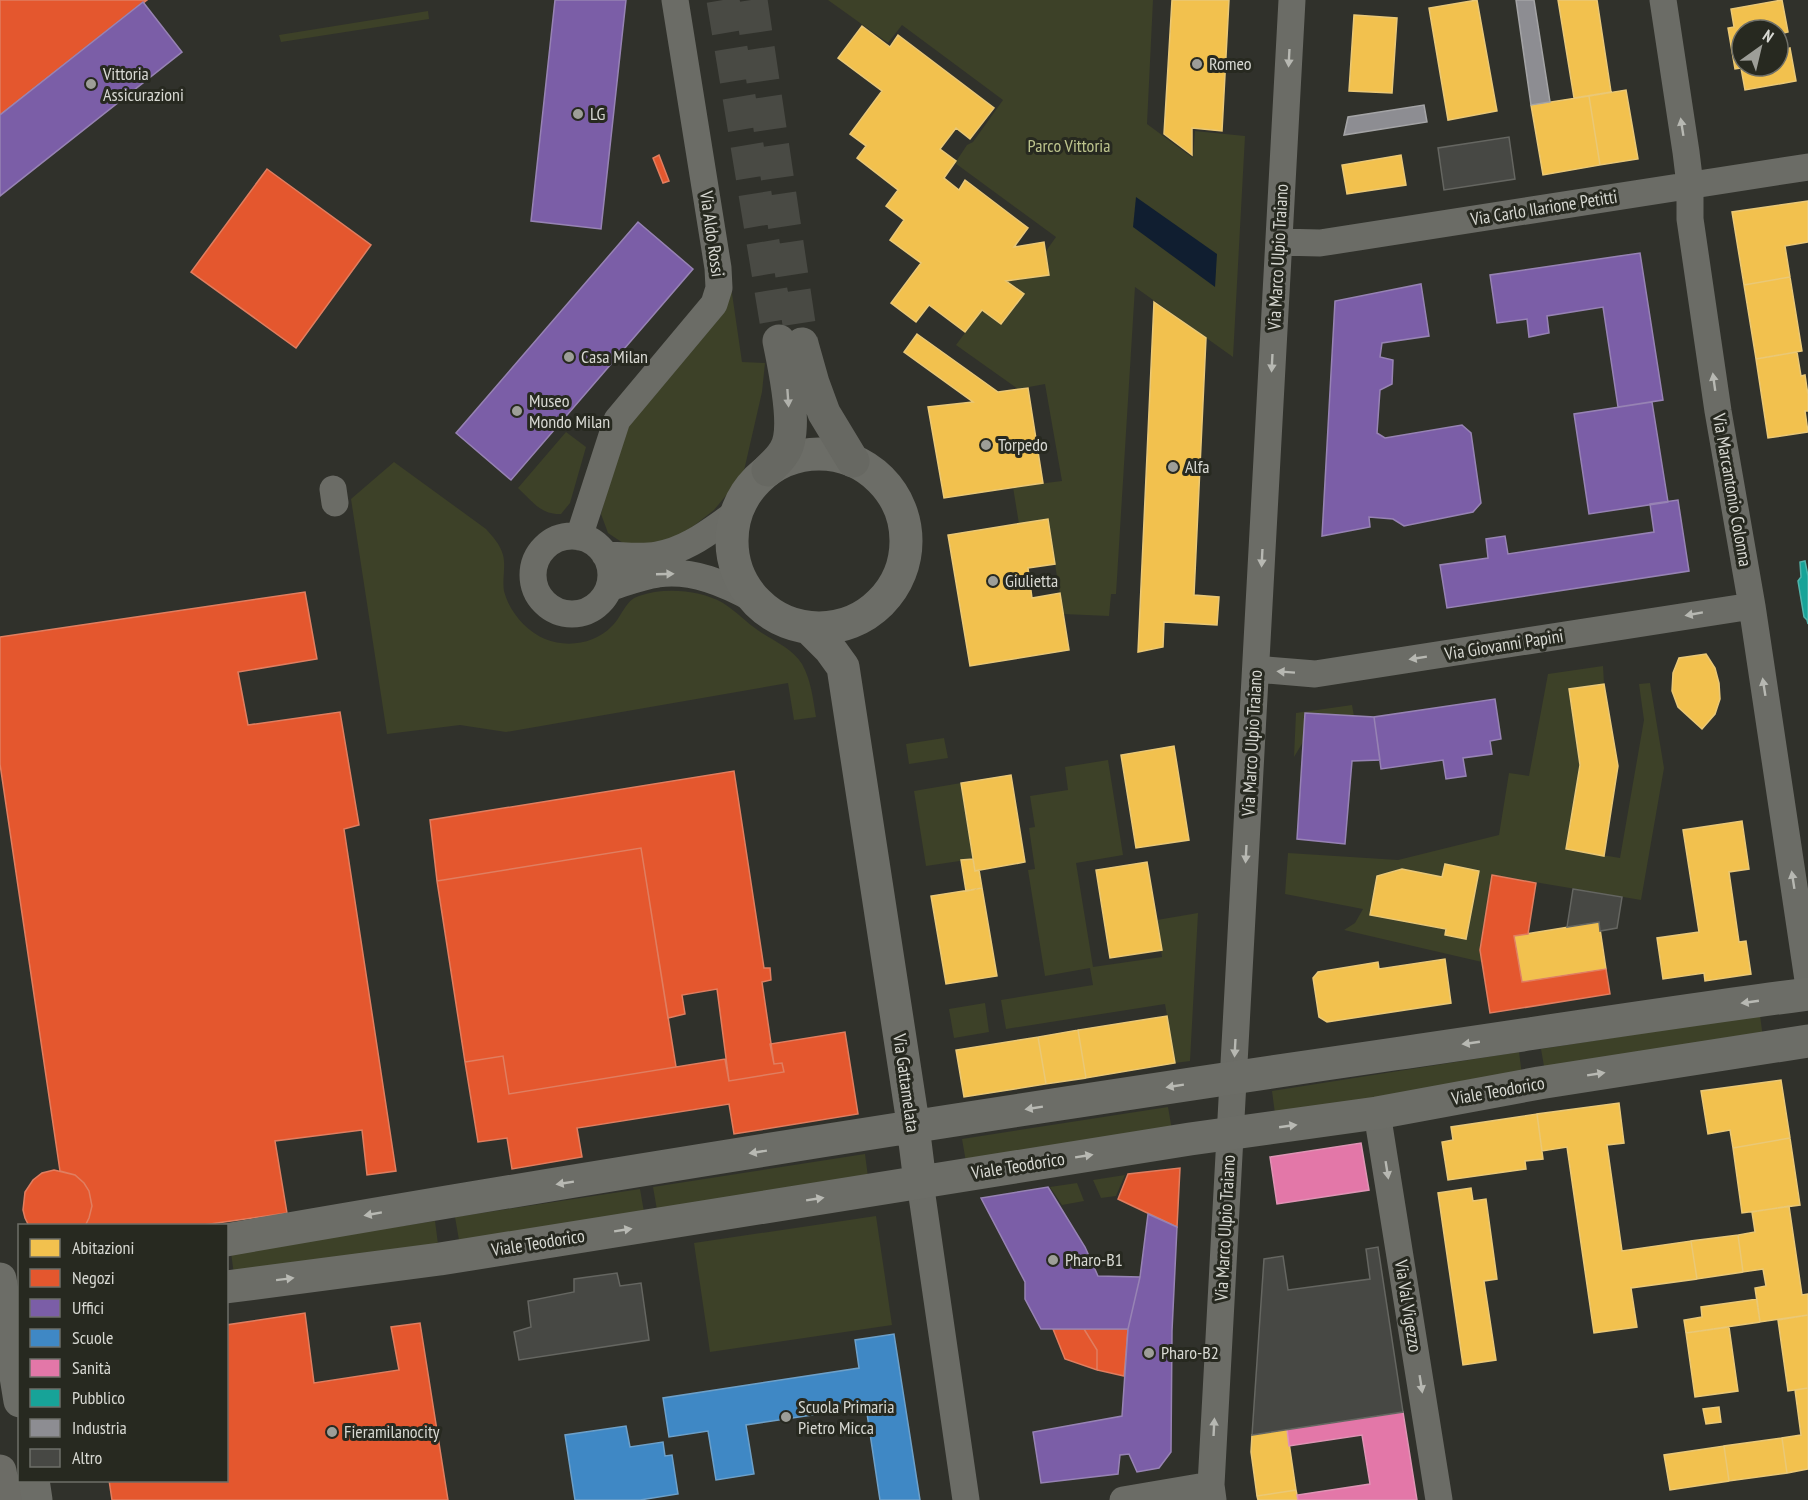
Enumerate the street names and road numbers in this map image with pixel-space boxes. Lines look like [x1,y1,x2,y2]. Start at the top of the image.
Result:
street label: Via Marco Ulpio Traiano [1262,183,1293,332]
street label: Via Carlo Ilarione Petitti [1468,185,1619,231]
street label: Via Aldo Rossi [695,188,730,278]
street label: Via Marcantonio Colonna [1708,411,1757,568]
street label: Via Giovanni Papini [1442,624,1565,665]
street label: Via Marco Ulpio Traiano [1236,669,1267,818]
street label: Via Gattamelata [888,1031,925,1134]
street label: Viale Teodorico [1449,1071,1546,1110]
street label: Viale Teodorico [969,1147,1066,1184]
street label: Via Marco Ulpio Traiano [1209,1154,1240,1303]
street label: Viale Teodorico [489,1224,586,1261]
street label: Via Val Vigezzo [1390,1257,1427,1354]

